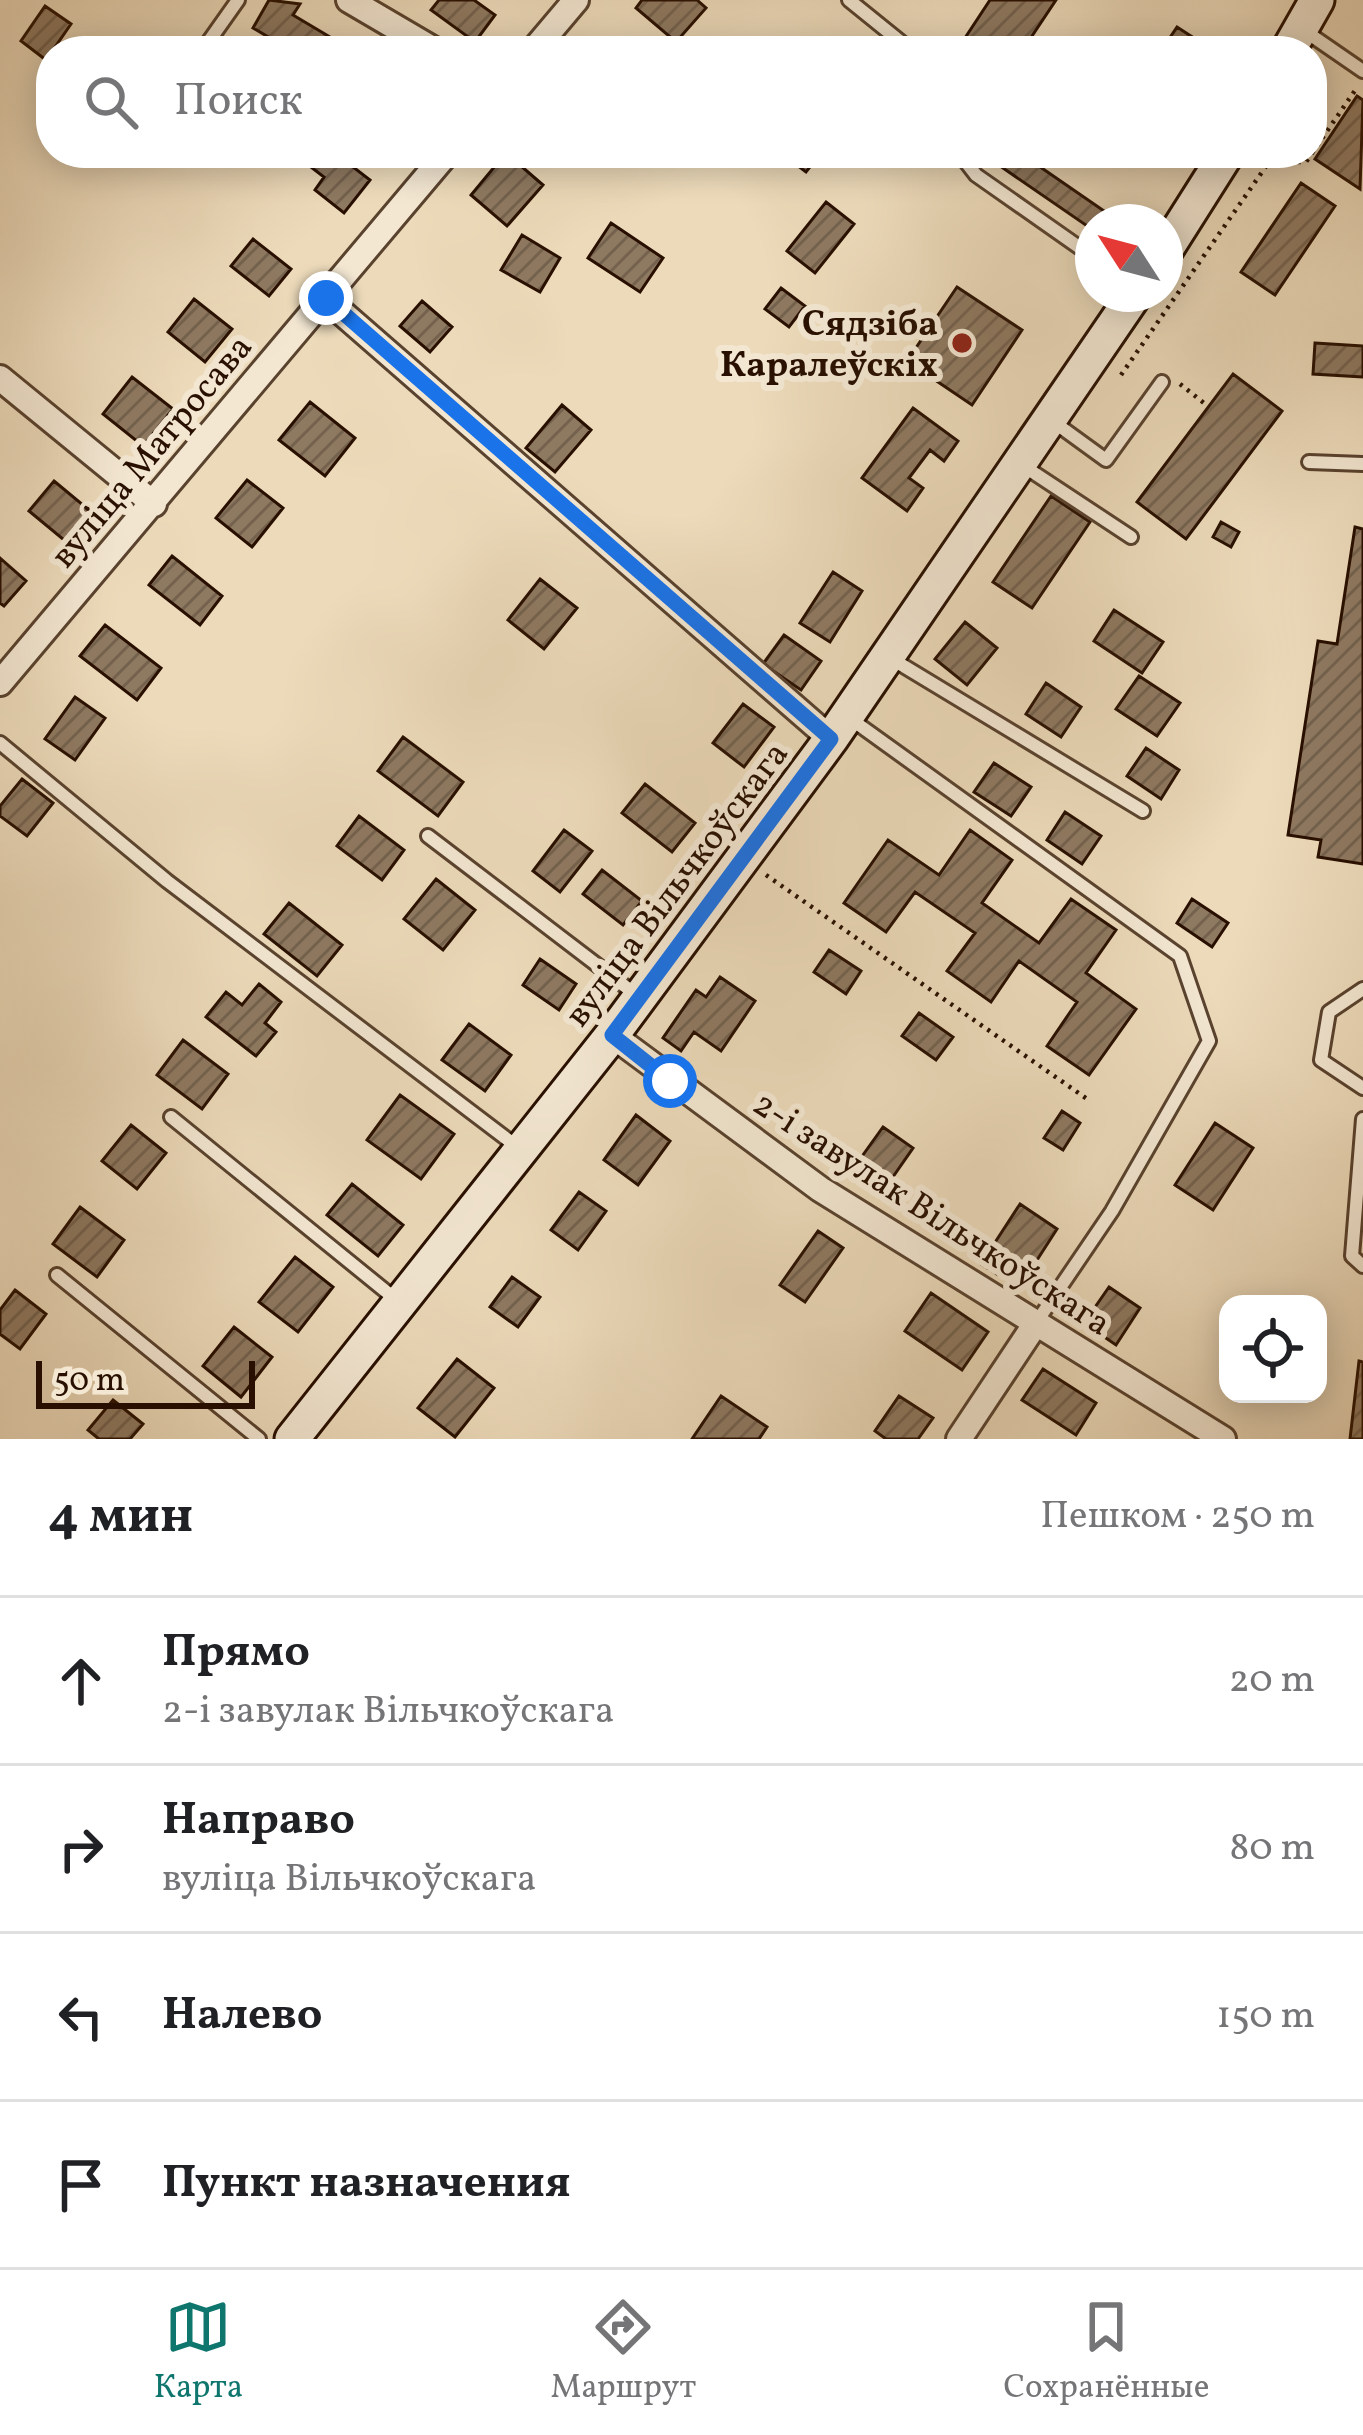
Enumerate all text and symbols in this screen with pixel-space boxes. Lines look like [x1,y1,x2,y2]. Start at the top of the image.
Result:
search box [36,36,1327,168]
icon: search [78,69,144,135]
text: Поиск [174,71,303,134]
north arrow [1075,204,1183,312]
route end [299,271,353,325]
place label: Сядзіба Каралеўскіх [720,301,938,392]
street label: вуліца Матросава [40,325,266,580]
marker: Сядзіба Каралеўскіх [949,330,975,356]
street label: вуліца Вільчкоўскага [554,732,802,1038]
route start [643,1054,697,1108]
street label: 2-і завулак Вільчкоўскага [742,1081,1120,1350]
map controls [1219,1295,1327,1403]
button: locate [1219,1295,1327,1403]
scale bar [36,1355,255,1408]
text: 50 m [54,1359,125,1405]
text: 4 мин [48,1482,193,1553]
text: Пешком · 250 m [1040,1490,1315,1544]
text: Прямо [162,1622,310,1685]
icon: ahead [48,1648,114,1714]
text: 20 m [1229,1654,1315,1708]
text: 2-і завулак Вільчкоўскага [162,1685,614,1739]
text: Направо [162,1790,355,1853]
icon: right [48,1816,114,1882]
text: 80 m [1229,1822,1315,1876]
text: вуліца Вільчкоўскага [162,1853,536,1907]
icon: left [48,1984,114,2050]
text: Налево [162,1985,323,2048]
text: 150 m [1216,1990,1315,2044]
icon: arrive [48,2152,114,2218]
text: Пункт назначения [162,2153,571,2216]
tab: Карта [154,2294,243,2412]
tab: Маршрут [551,2294,696,2412]
tab: Сохранённые [1003,2294,1209,2412]

